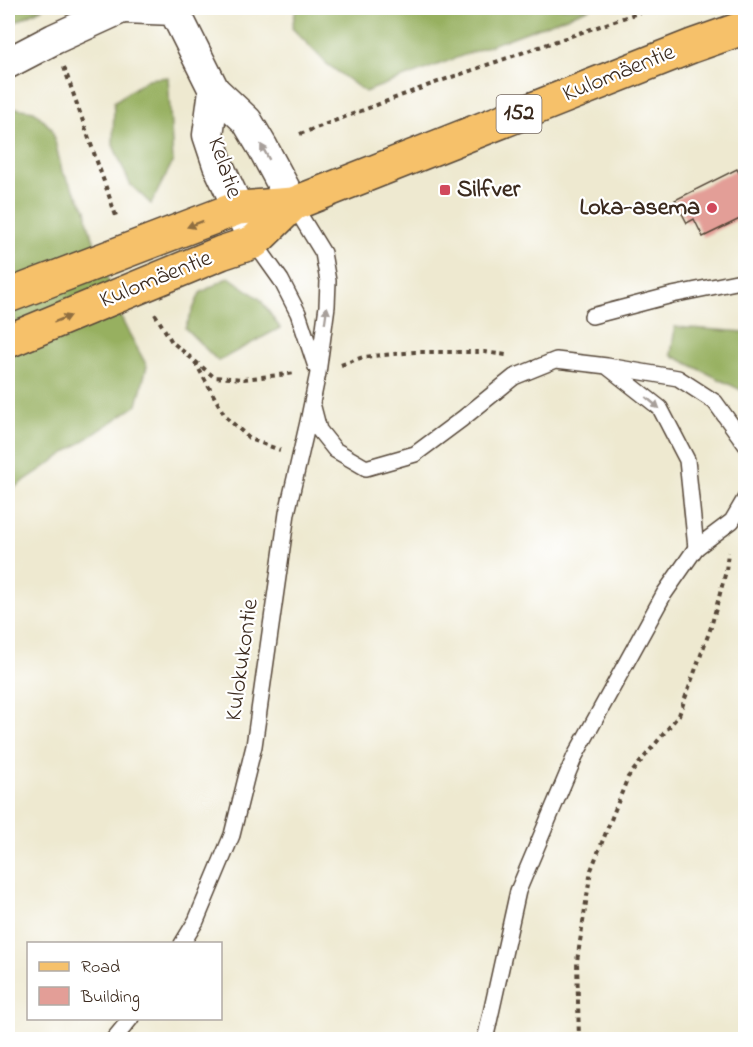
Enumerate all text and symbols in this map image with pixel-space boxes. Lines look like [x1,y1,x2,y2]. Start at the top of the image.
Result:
street label: Kulomäentie [558,36,681,112]
road number: 152 [496,95,542,133]
street label: Kelatie [197,133,251,203]
one-way arrow [260,143,270,160]
place label: Silfver [457,173,521,208]
marker: Silfver [438,183,452,197]
place label: Loka-asema [579,191,700,226]
marker: Loka-asema [705,201,719,215]
one-way arrow [186,219,204,229]
street label: Kulomäentie [95,242,218,318]
one-way arrow [321,306,330,325]
one-way arrow [53,314,71,324]
one-way arrow [645,396,660,410]
street label: Kulokukontie [217,596,269,723]
legend [27,942,222,1020]
text: Road [81,955,120,981]
text: Building [80,985,140,1012]

